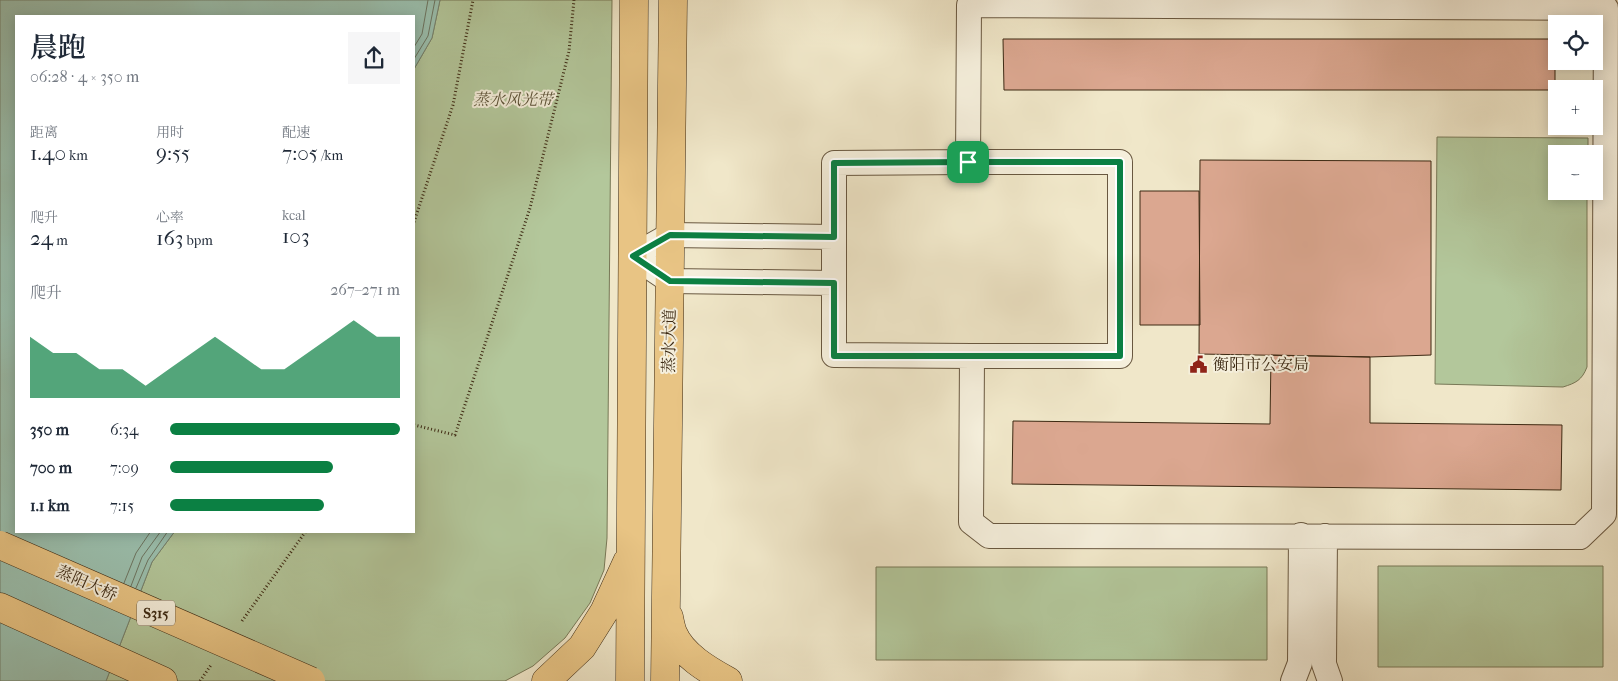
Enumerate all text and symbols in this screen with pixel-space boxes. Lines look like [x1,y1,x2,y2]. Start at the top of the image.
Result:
map controls [1548,15,1603,200]
button: locate [1548,15,1603,70]
text: 晨跑 [30,31,86,64]
button: share [348,32,400,84]
text: 06:28 · 4 × 350 m [30,67,139,86]
button: + [1548,80,1603,135]
park label: 蒸水风光带 [473,90,556,109]
text: 距离 [30,124,58,141]
text: 用时 [156,124,184,141]
text: 配速 [282,124,310,141]
text: 1.40 [30,141,66,165]
text: 9:55 [156,141,190,165]
text: 7:05 [282,141,318,165]
pin [947,141,989,183]
button: − [1548,145,1603,200]
text: km [66,147,88,164]
text: /km [318,147,343,164]
icon: arrive [954,148,982,176]
text: kcal [282,207,306,224]
text: 爬升 [30,209,58,226]
text: 心率 [156,209,184,226]
text: 103 [282,224,310,248]
text: 24 [30,226,53,250]
text: 163 [156,226,183,250]
text: m [53,232,68,249]
text: bpm [183,232,213,249]
text: 267–271 m [330,280,400,299]
text: 爬升 [30,283,62,302]
street label: 蒸水大道 [659,309,679,373]
public building icon: 衡阳市公安局 [1189,354,1209,374]
place label: 衡阳市公安局 [1213,355,1309,374]
text: 350 m [30,420,69,439]
text: 6:34 [110,420,139,439]
text: 700 m [30,458,72,477]
text: 7:09 [110,458,139,477]
text: 1.1 km [30,496,69,515]
text: 7:15 [110,496,134,515]
street label: 蒸阳大桥 [54,561,120,605]
road number: S315 [137,600,175,626]

